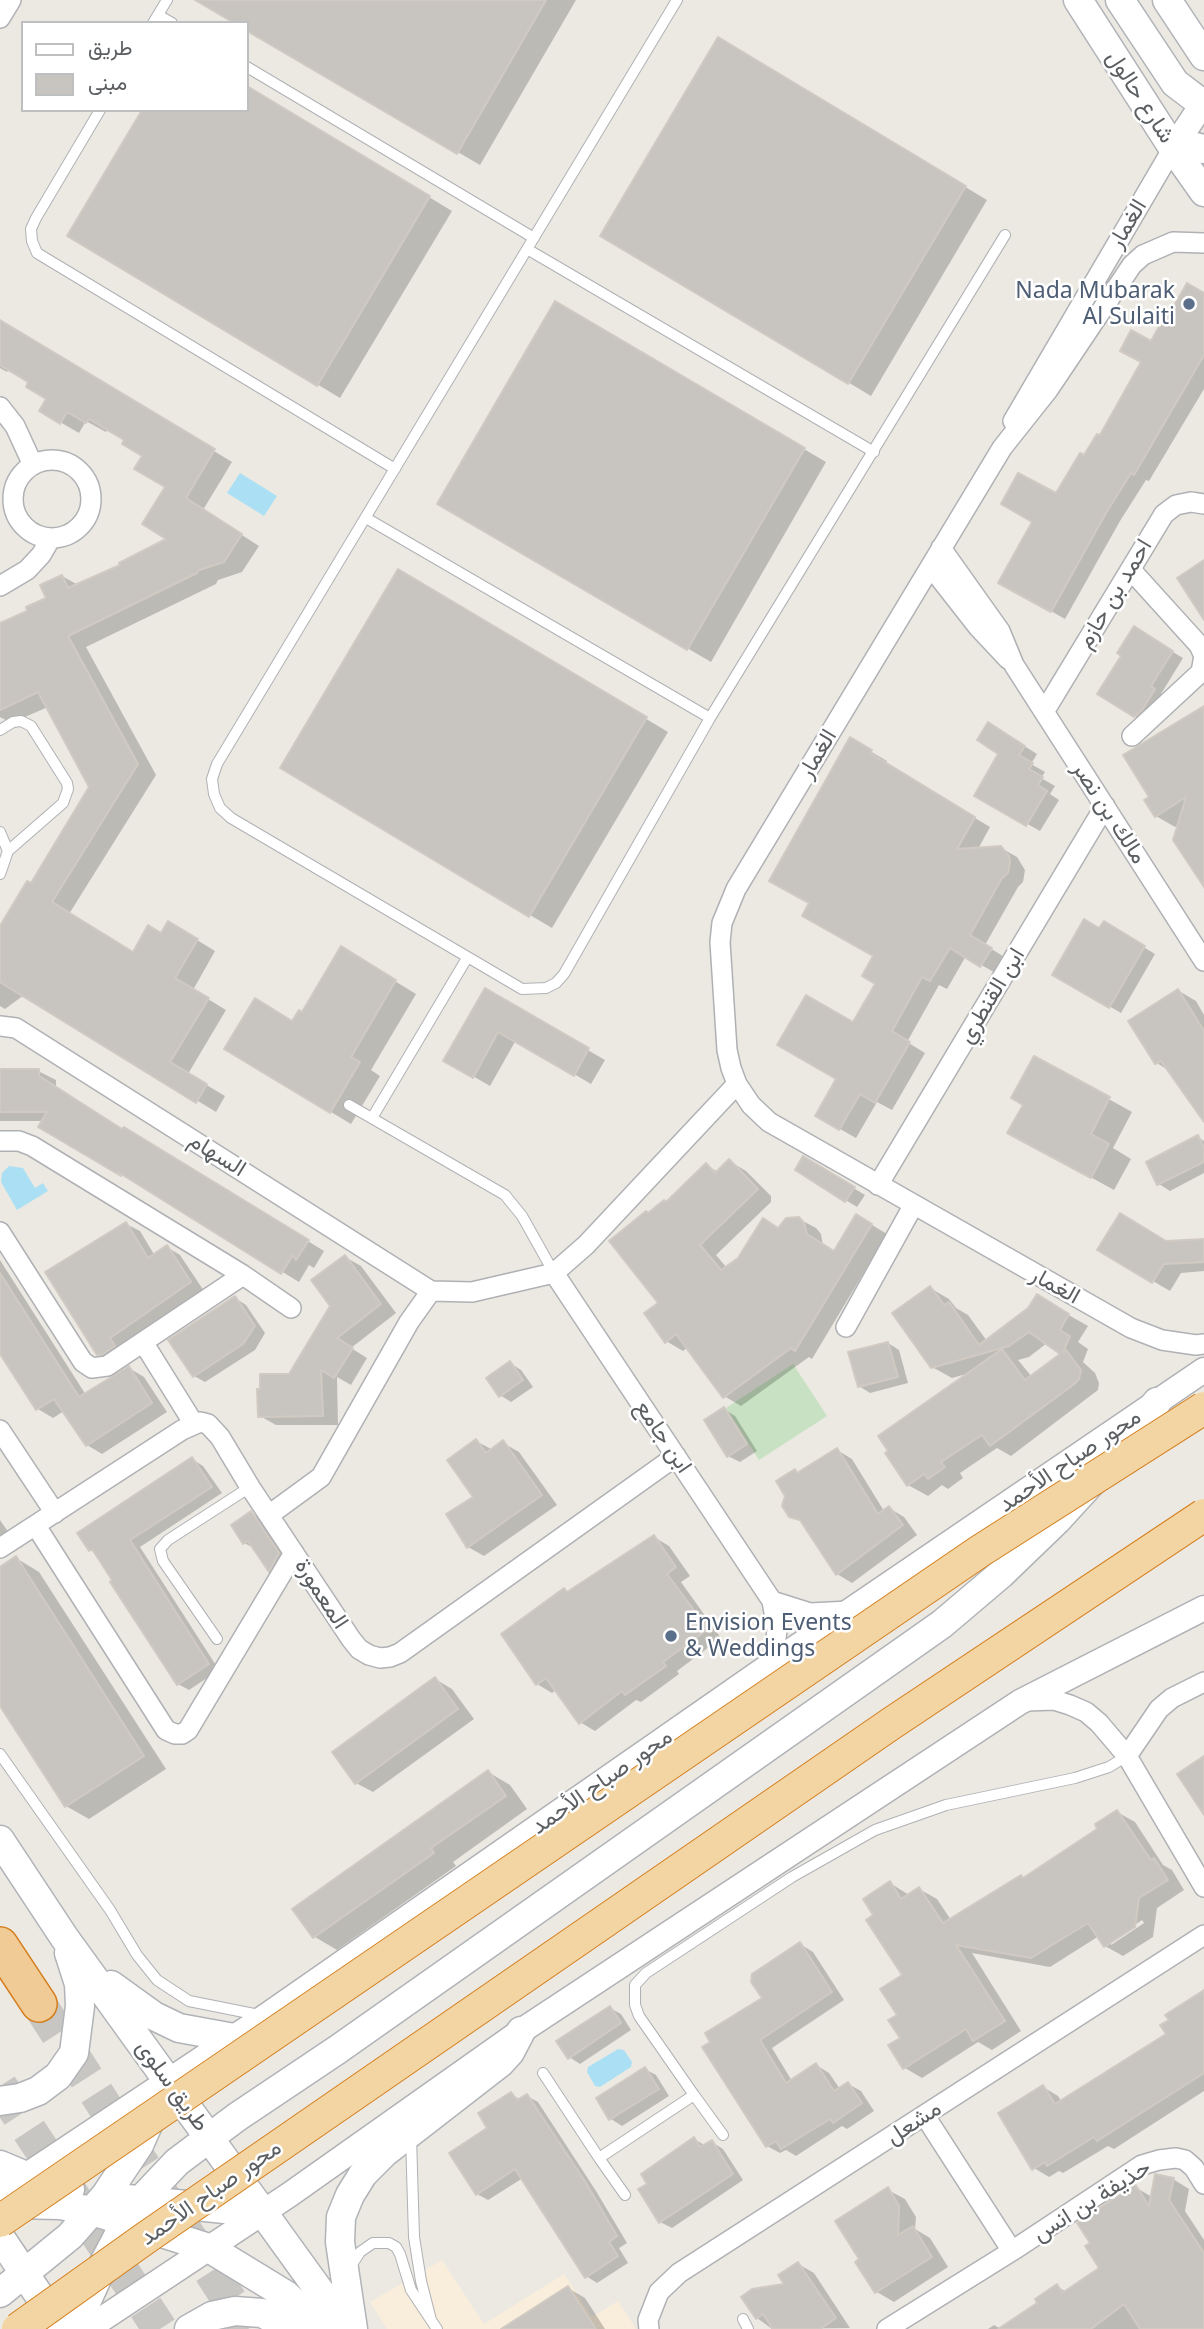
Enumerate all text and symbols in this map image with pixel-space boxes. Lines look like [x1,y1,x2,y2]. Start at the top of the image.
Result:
legend [21,21,248,112]
text: طريق [88,33,133,61]
street label: شارع حالول [1100,45,1180,149]
text: مبنى [88,68,127,96]
street label: الغمار [1103,195,1153,253]
place label: Nada Mubarak Al Sulaiti [1015,277,1175,331]
marker: Nada Mubarak Al Sulaiti [1181,296,1197,312]
street label: احمد بن حازم [1072,534,1158,654]
street label: الغمار [793,725,843,783]
street label: مالك بن نصر [1066,757,1152,869]
street label: ابن القنطري [953,943,1031,1049]
street label: السهام [183,1127,251,1183]
street label: الغمار [1025,1261,1085,1311]
street label: ابن جامع [629,1395,697,1479]
street label: محور صباح الأحمد [994,1403,1146,1519]
street label: المعمورة [288,1554,354,1634]
place label: Envision Events & Weddings [685,1609,852,1663]
marker: Envision Events & Weddings [663,1628,679,1644]
street label: محور صباح الأحمد [526,1723,678,1841]
street label: طريق سلوى [129,2035,215,2137]
street label: مشعل [881,2095,947,2151]
street label: محور صباح الأحمد [135,2134,287,2252]
street label: حذيفة بن انس [1028,2154,1156,2248]

